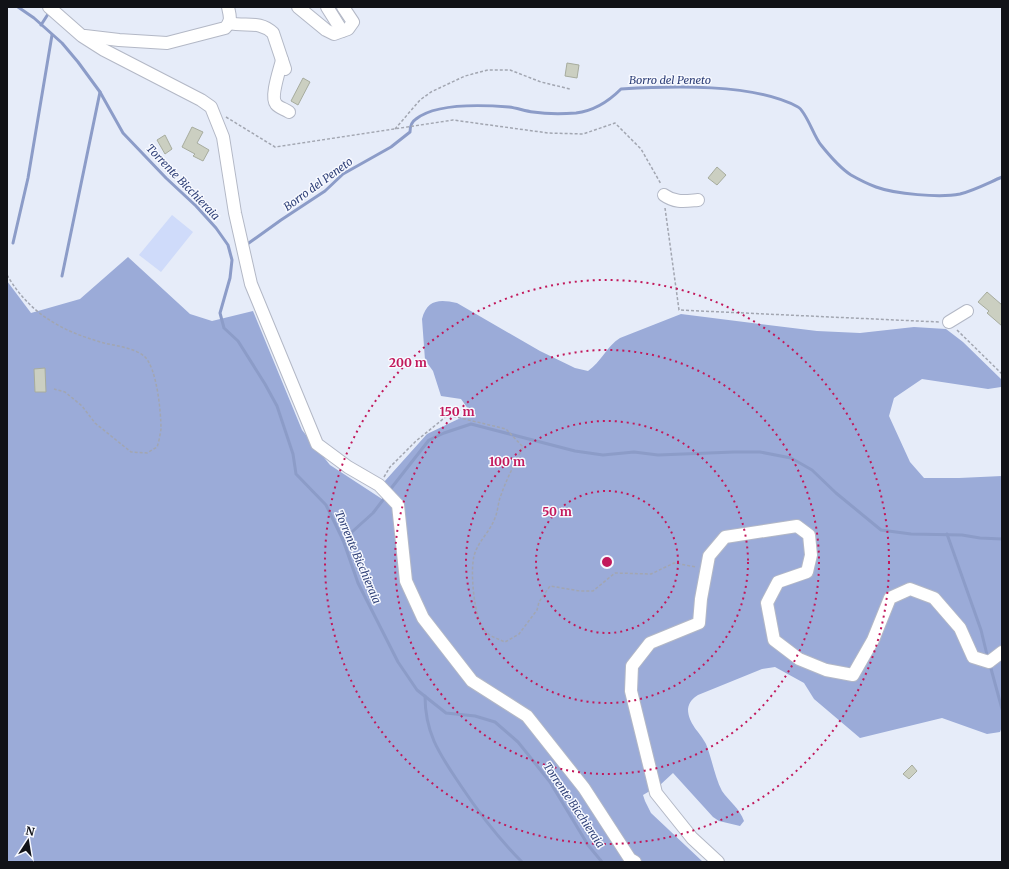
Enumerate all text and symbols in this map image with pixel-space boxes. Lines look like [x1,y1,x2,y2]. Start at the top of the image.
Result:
water label: Borro del Peneto [629,73,711,87]
water label: Torrente Bicchieraia [143,141,223,223]
water label: Borro del Peneto [281,154,355,214]
text: 200 m [389,355,427,370]
text: 150 m [440,404,475,419]
text: 100 m [489,454,525,469]
text: 50 m [542,504,572,519]
water label: Torrente Bicchieraia [332,508,384,606]
centre of rings [600,555,614,569]
water label: Torrente Bicchieraia [540,760,608,850]
north arrow [8,821,48,861]
text: N [24,823,36,839]

